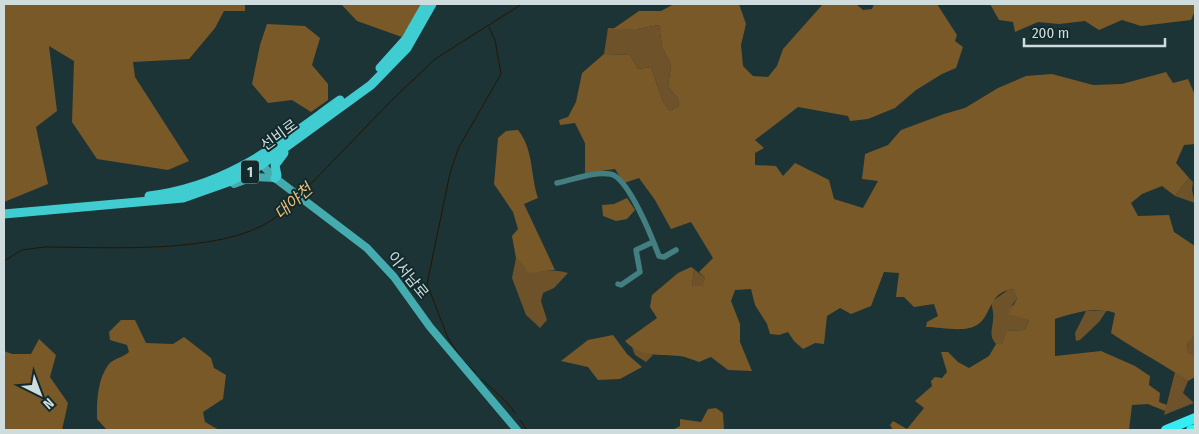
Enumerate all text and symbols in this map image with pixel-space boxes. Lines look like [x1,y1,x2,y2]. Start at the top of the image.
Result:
scale bar [1024,15,1165,47]
text: 200 m [1032,24,1069,42]
street label: 선비로 [257,116,301,154]
road number: 1 [241,160,259,183]
water label: 대야천 [271,178,318,223]
street label: 이서남로 [384,248,432,302]
north arrow [15,369,65,419]
text: N [40,394,57,412]

